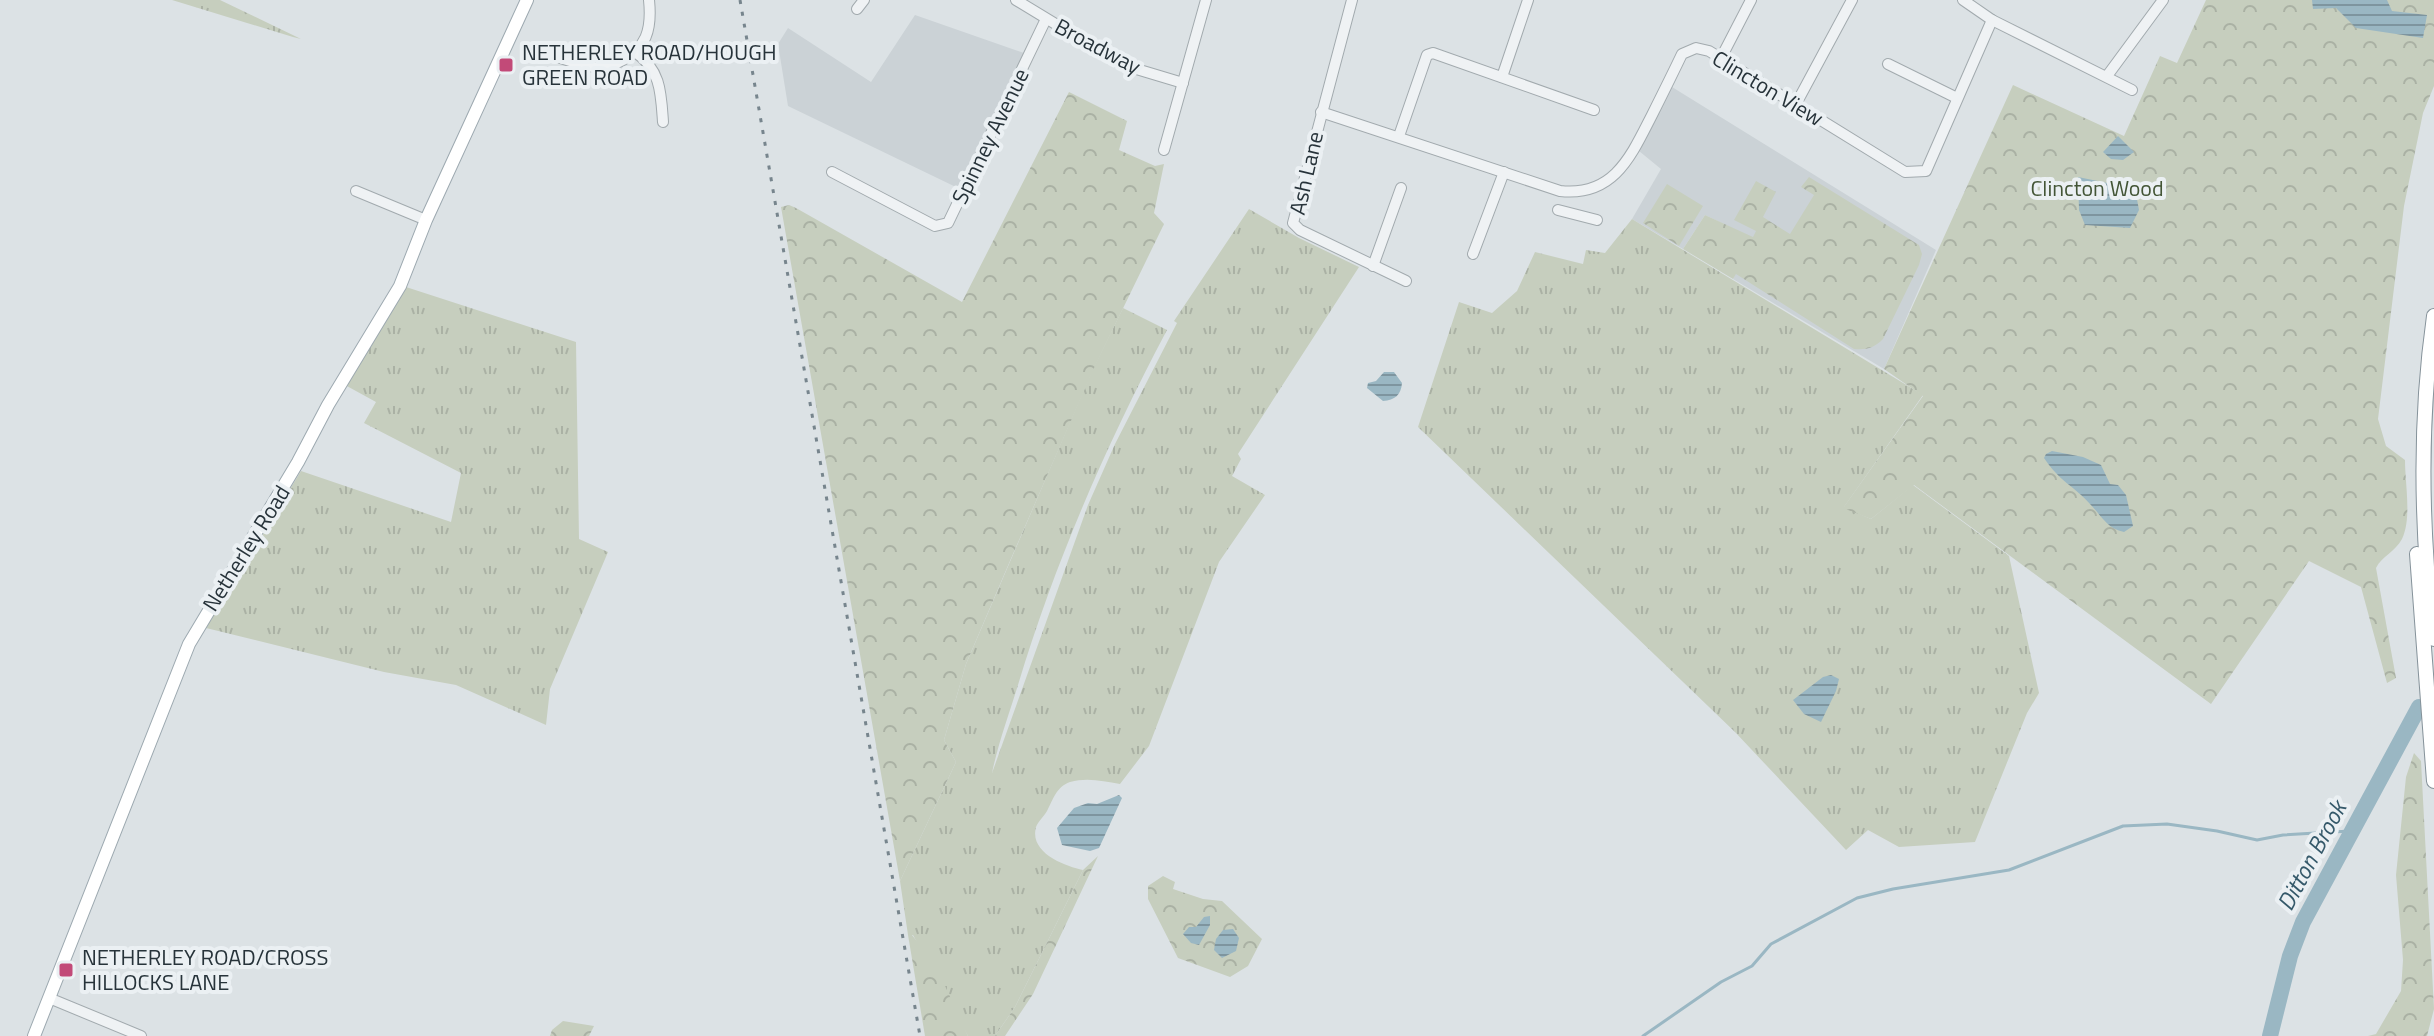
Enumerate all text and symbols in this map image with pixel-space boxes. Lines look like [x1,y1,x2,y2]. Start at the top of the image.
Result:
street label: Broadway [1049,9,1148,83]
place label: NETHERLEY ROAD/HOUGH GREEN ROAD [522,35,777,94]
street label: Clincton View [1706,41,1830,135]
marker: NETHERLEY ROAD/HOUGH GREEN ROAD [497,56,515,74]
street label: Spinney Avenue [942,62,1038,210]
street label: Ash Lane [1280,128,1332,218]
park label: Clincton Wood [2030,171,2164,205]
street label: Netherley Road [194,478,298,618]
water label: Ditton Brook [2267,791,2357,917]
place label: NETHERLEY ROAD/CROSS HILLOCKS LANE [82,940,328,999]
marker: NETHERLEY ROAD/CROSS HILLOCKS LANE [57,961,75,979]

